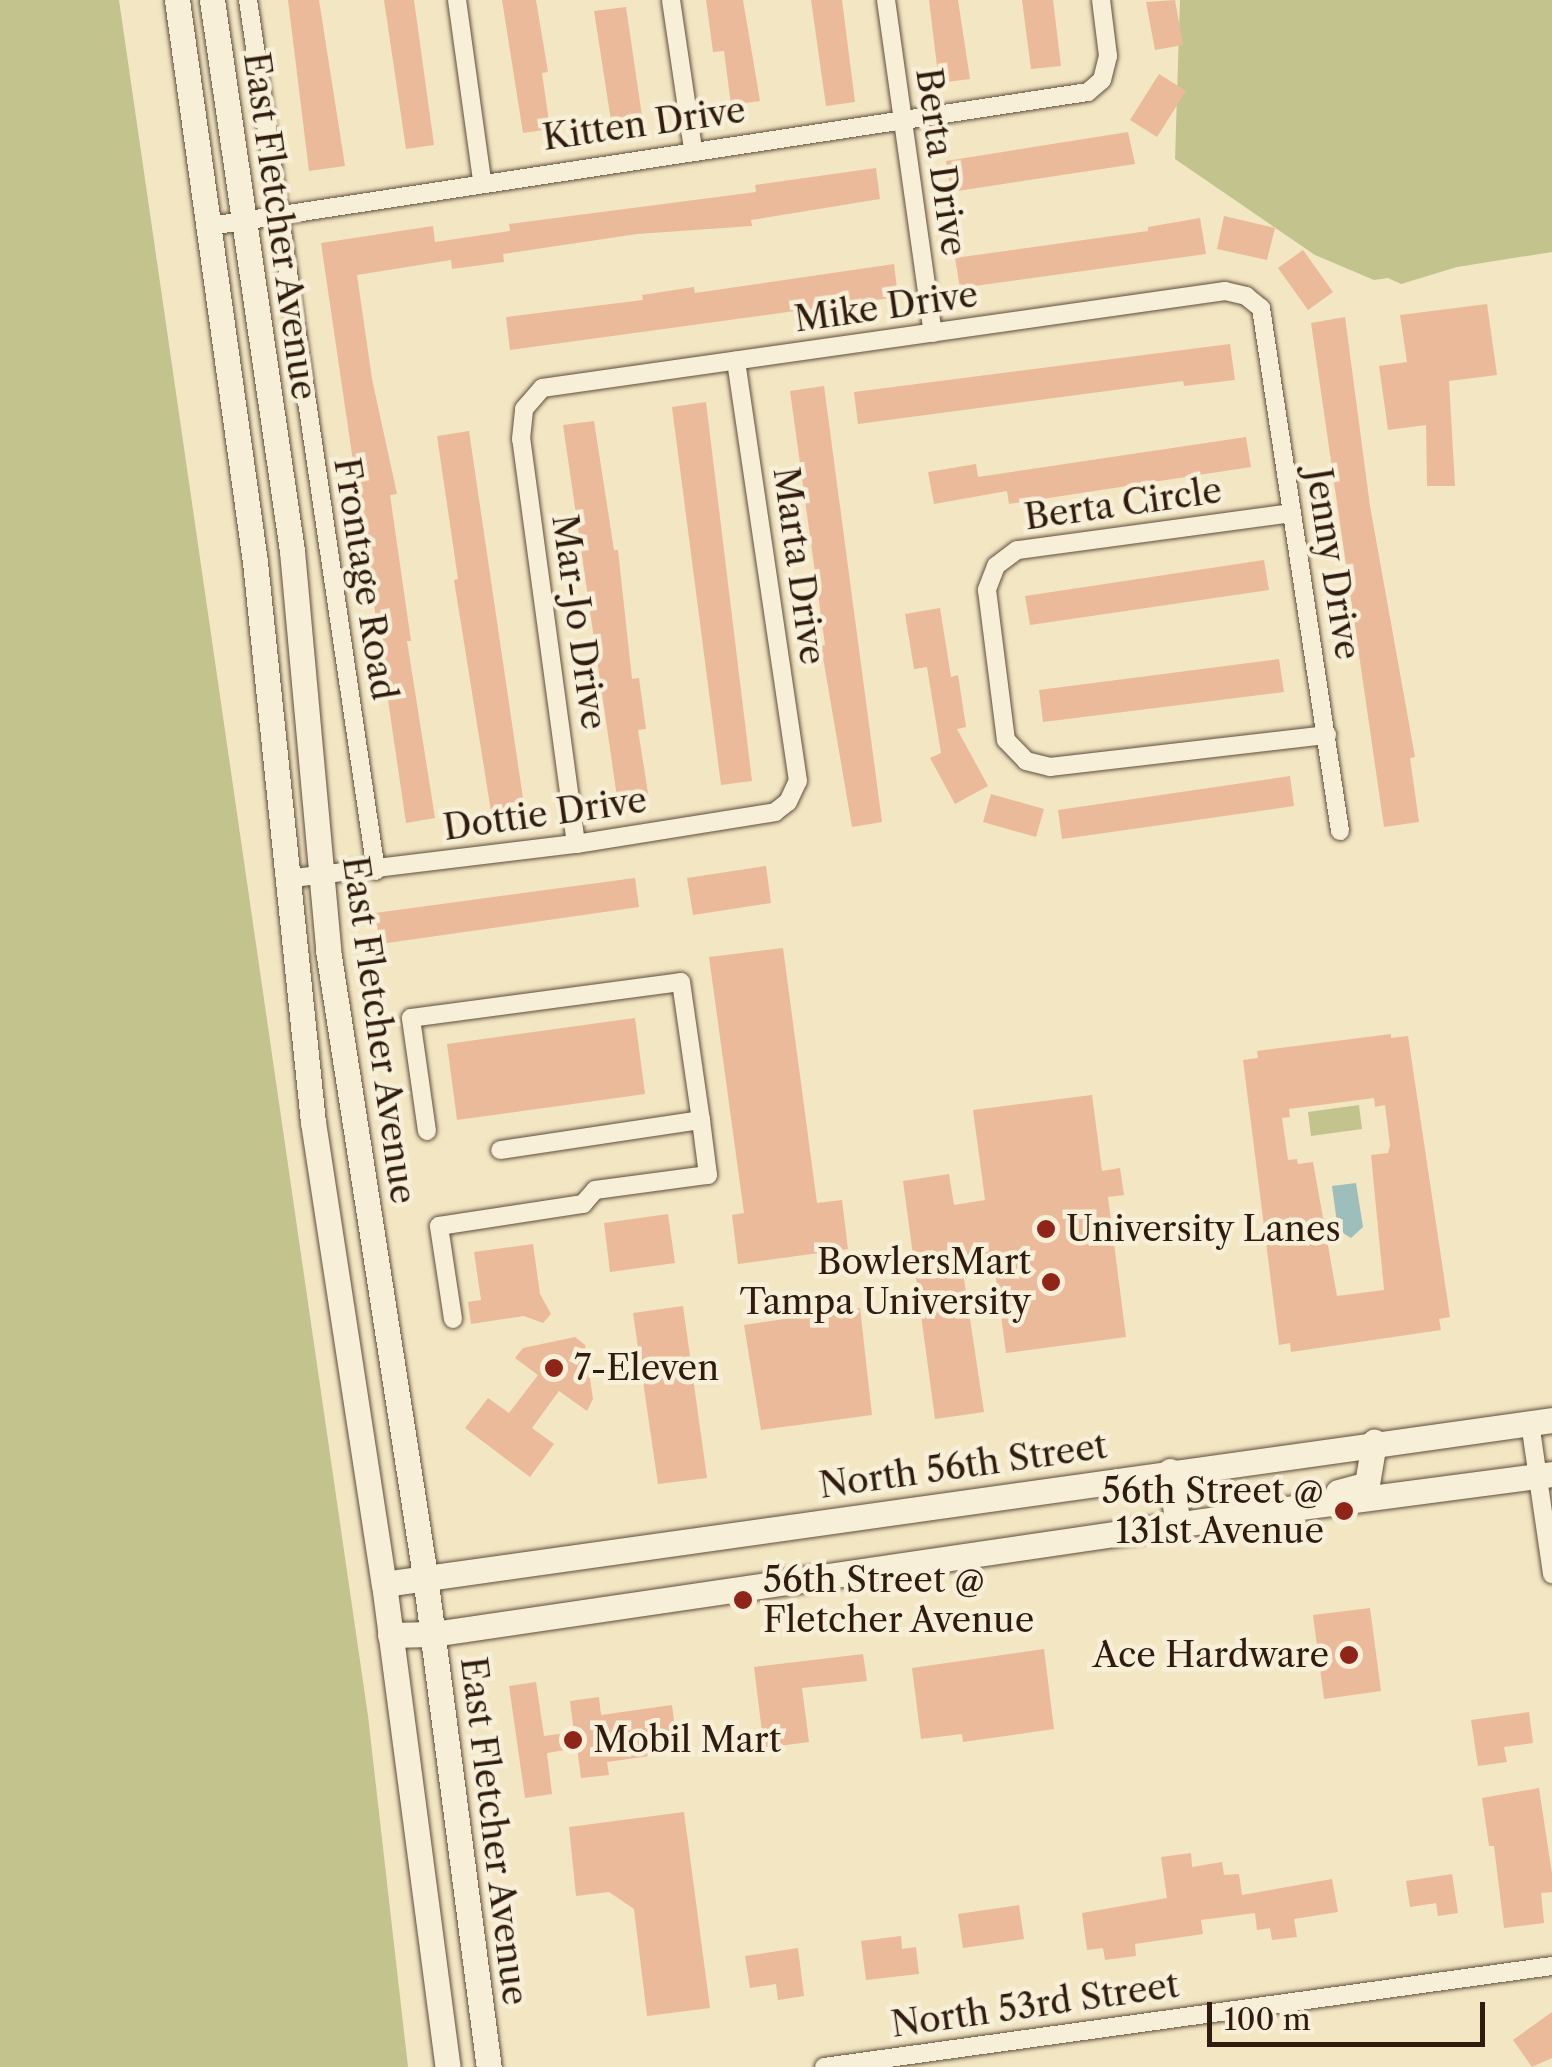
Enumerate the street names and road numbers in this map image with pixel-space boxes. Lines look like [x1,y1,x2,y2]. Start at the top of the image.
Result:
street label: East Fletcher Avenue [235,48,325,404]
street label: Berta Drive [907,65,975,259]
street label: Kitten Drive [540,89,748,159]
street label: Mike Drive [792,273,980,341]
street label: Frontage Road [325,455,405,703]
street label: Marta Drive [764,464,834,668]
street label: Jenny Drive [1297,465,1369,663]
street label: Berta Circle [1021,469,1225,539]
street label: Mar-Jo Drive [543,512,615,732]
street label: Dottie Drive [441,779,649,849]
street label: East Fletcher Avenue [334,852,424,1208]
street label: North 56th Street [816,1425,1110,1507]
street label: East Fletcher Avenue [452,1653,536,2009]
street label: North 53rd Street [888,1964,1182,2046]

